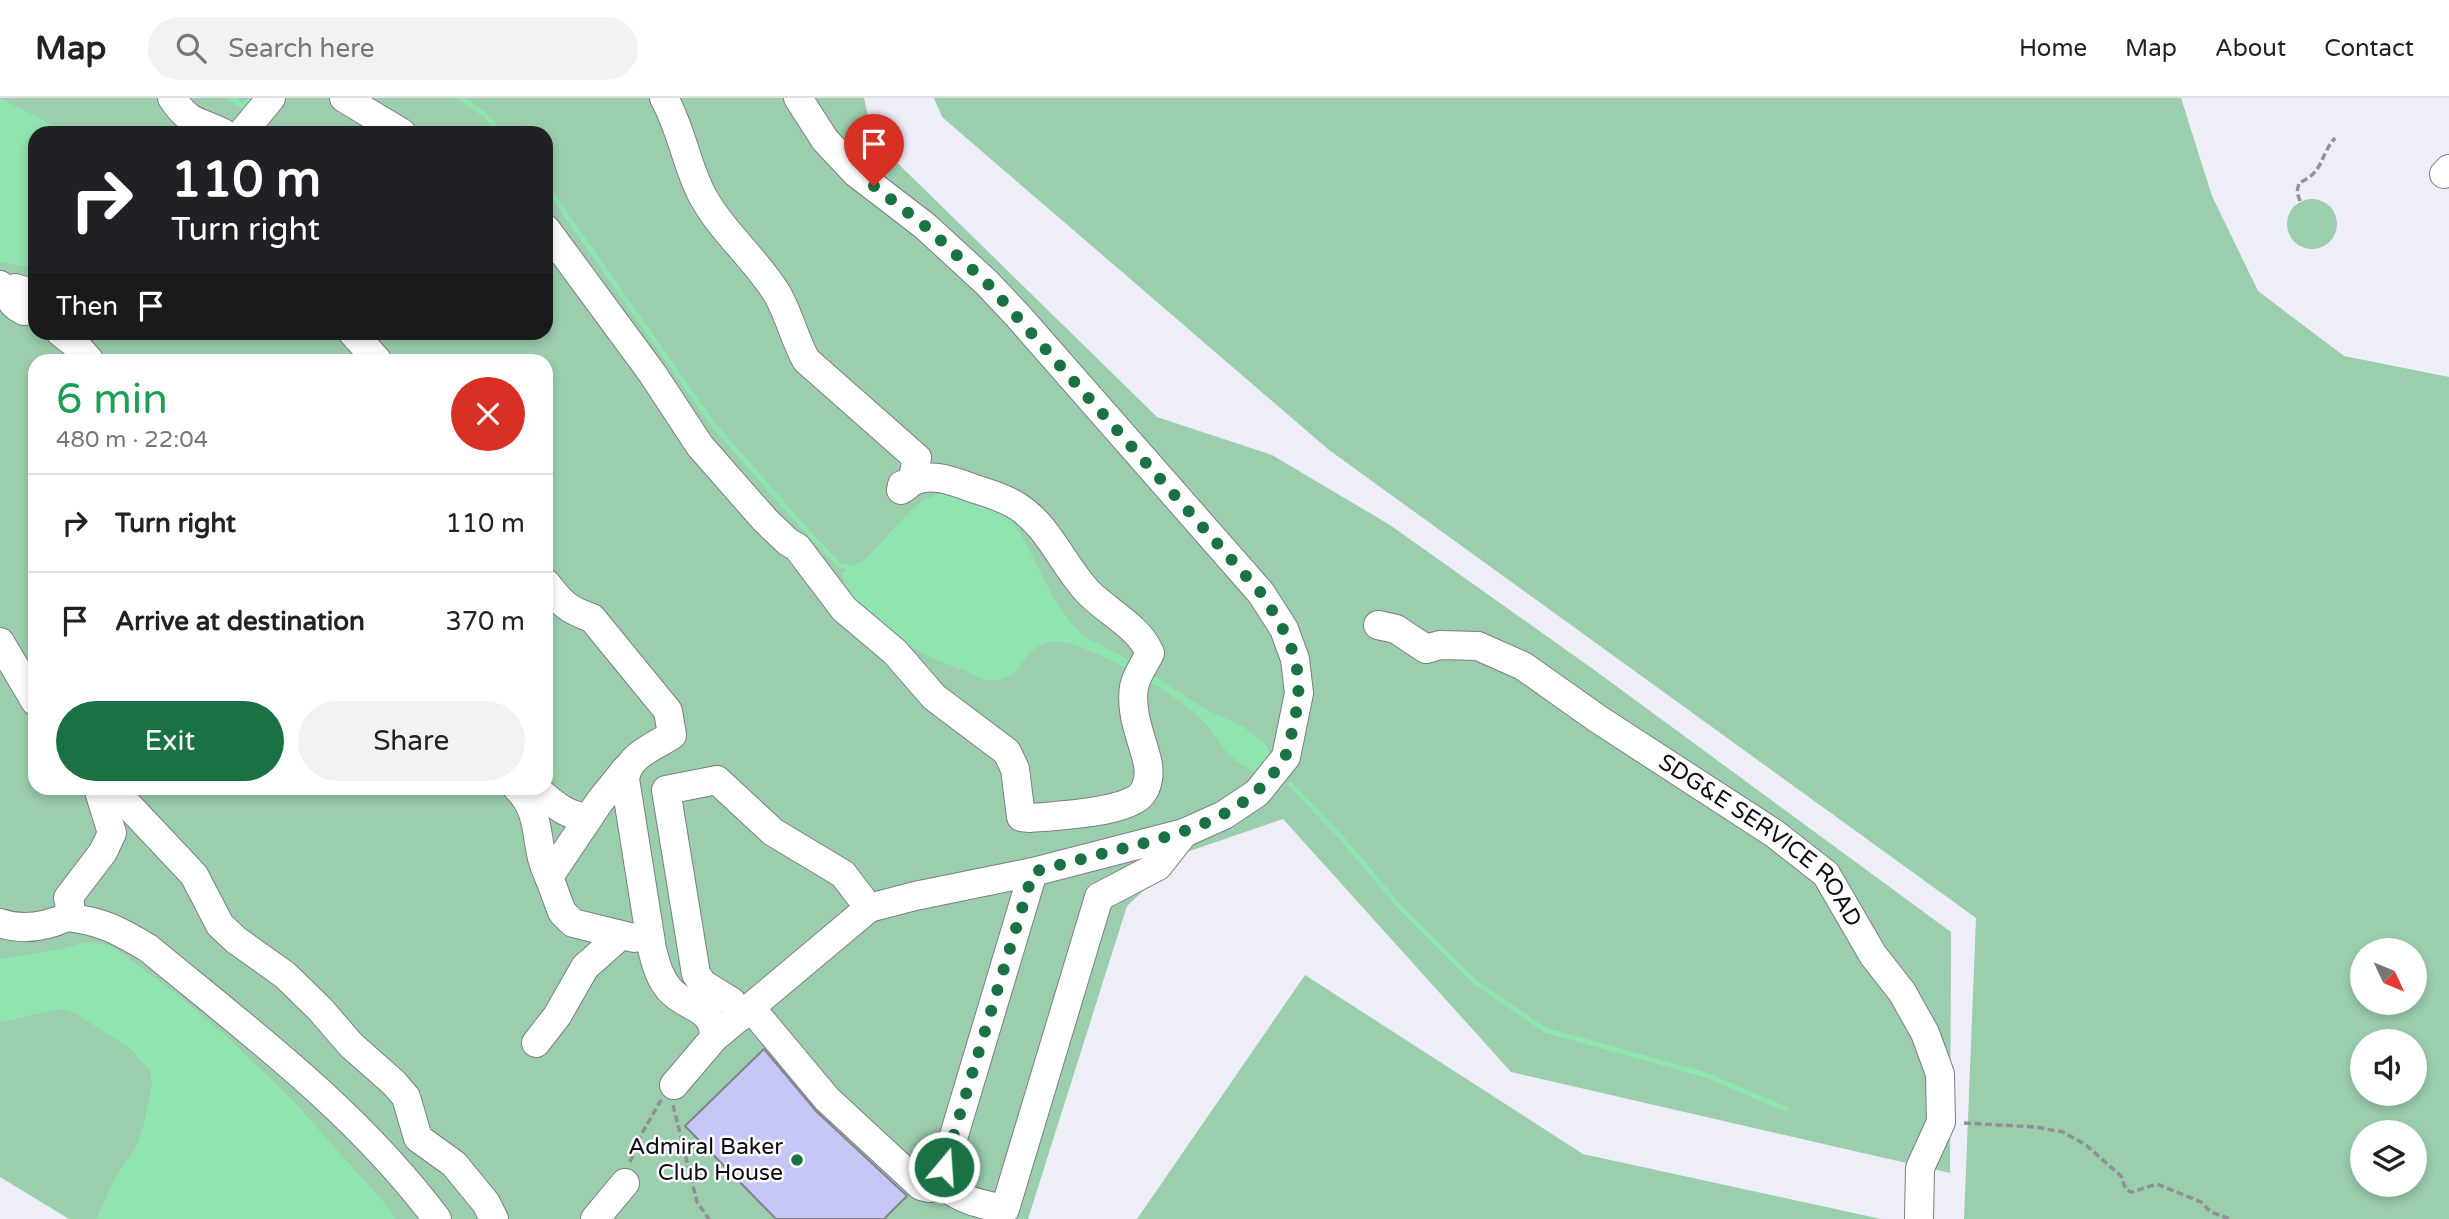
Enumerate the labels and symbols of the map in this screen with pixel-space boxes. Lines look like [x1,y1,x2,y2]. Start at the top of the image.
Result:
pin [844,114,904,186]
street label: SDG&E SERVICE ROAD [1653,748,1868,932]
north arrow [2350,938,2427,1015]
position arrow [907,1130,981,1204]
place label: Admiral Baker Club House [628,1133,783,1187]
marker: Admiral Baker Club House [789,1152,805,1168]

